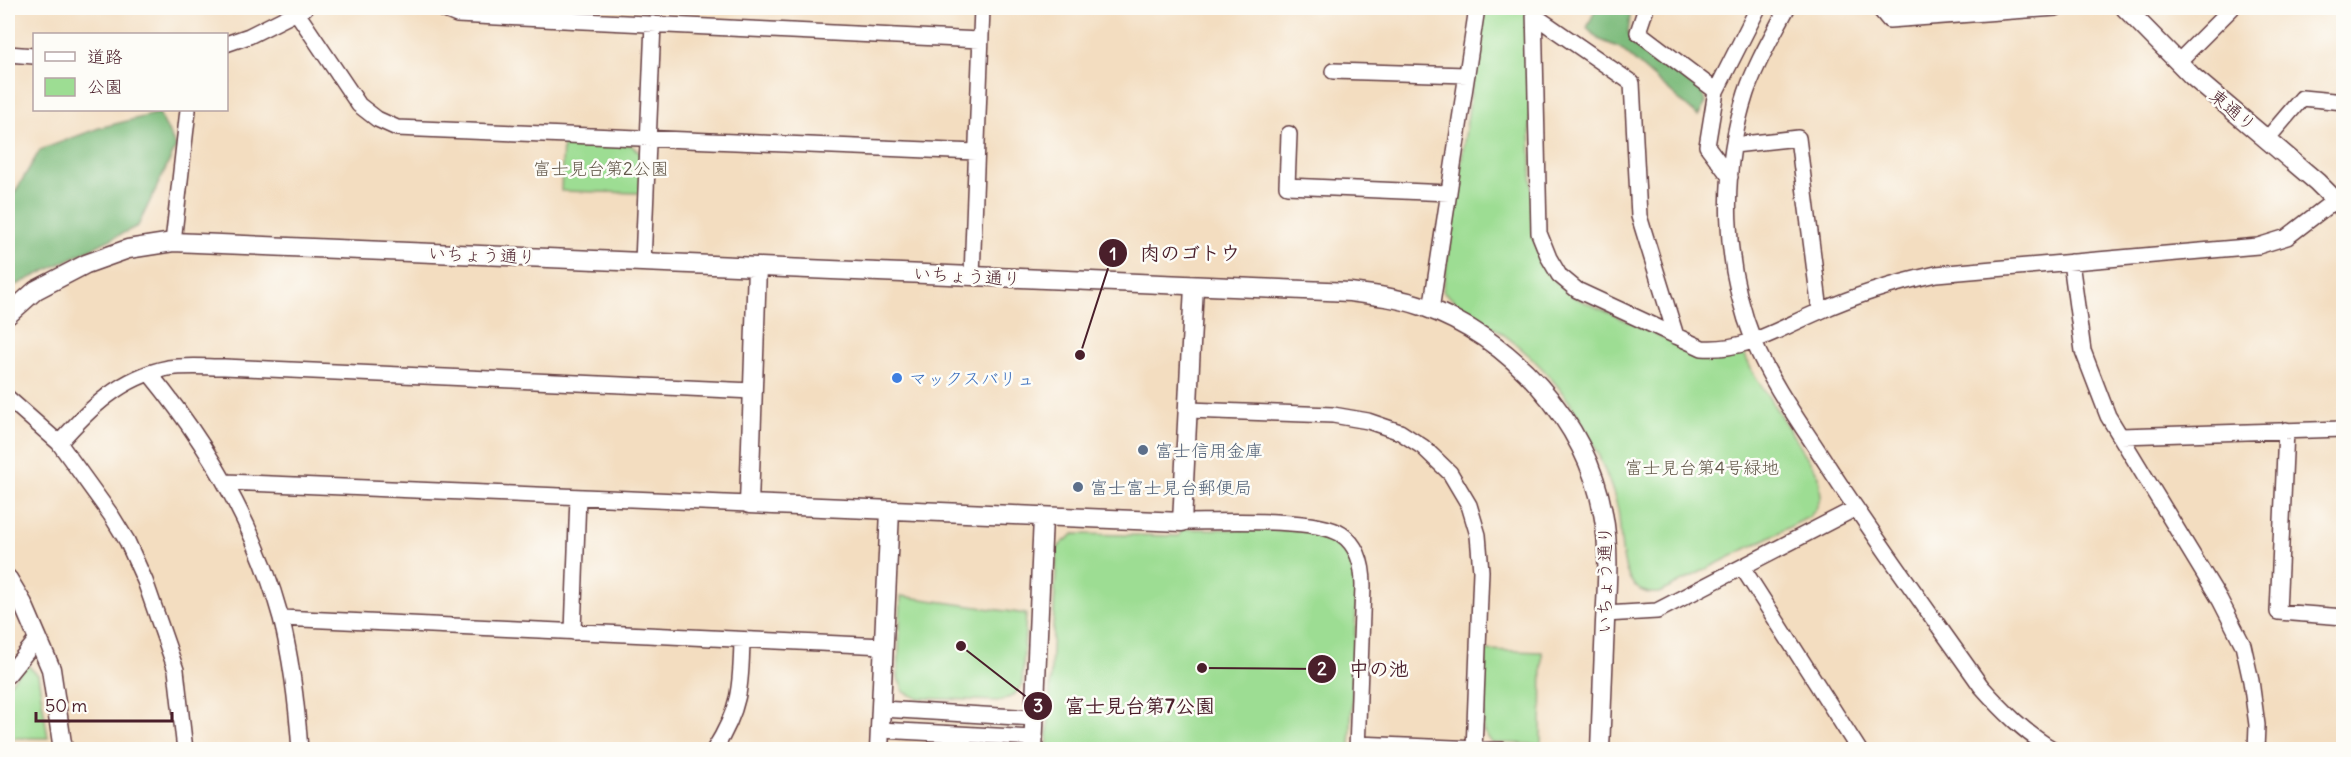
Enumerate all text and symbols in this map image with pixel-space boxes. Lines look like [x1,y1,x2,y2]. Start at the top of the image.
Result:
legend [33,33,228,111]
text: 道路 [87,45,123,68]
text: 公園 [87,75,123,98]
street label: 東通り [2205,84,2261,136]
park label: 富士見台第2公園 [533,157,669,180]
callout: 肉のゴトウ [1098,234,1252,272]
text: 肉のゴトウ [1140,240,1240,265]
street label: いちょう通り [428,242,536,268]
text: 1 [1109,242,1117,265]
street label: いちょう通り [912,262,1022,290]
place label: マックスバリュ [909,367,1035,390]
marker: マックスバリュ [890,371,904,385]
place label: 富士信用金庫 [1155,439,1263,462]
marker: 富士信用金庫 [1136,443,1150,457]
park label: 富士見台第4号緑地 [1625,456,1779,479]
place label: 富士富士見台郵便局 [1090,476,1252,499]
marker: 富士富士見台郵便局 [1071,480,1085,494]
street label: いちょう通り [1593,526,1616,634]
callout: 中の池 [1307,650,1421,688]
text: 中の池 [1349,656,1409,681]
text: 2 [1317,657,1327,680]
scale bar [36,685,172,723]
callout: 富士見台第7公園 [1023,687,1227,725]
text: 富士見台第7公園 [1065,693,1215,718]
text: 50 m [45,694,87,717]
text: 3 [1033,694,1043,717]

